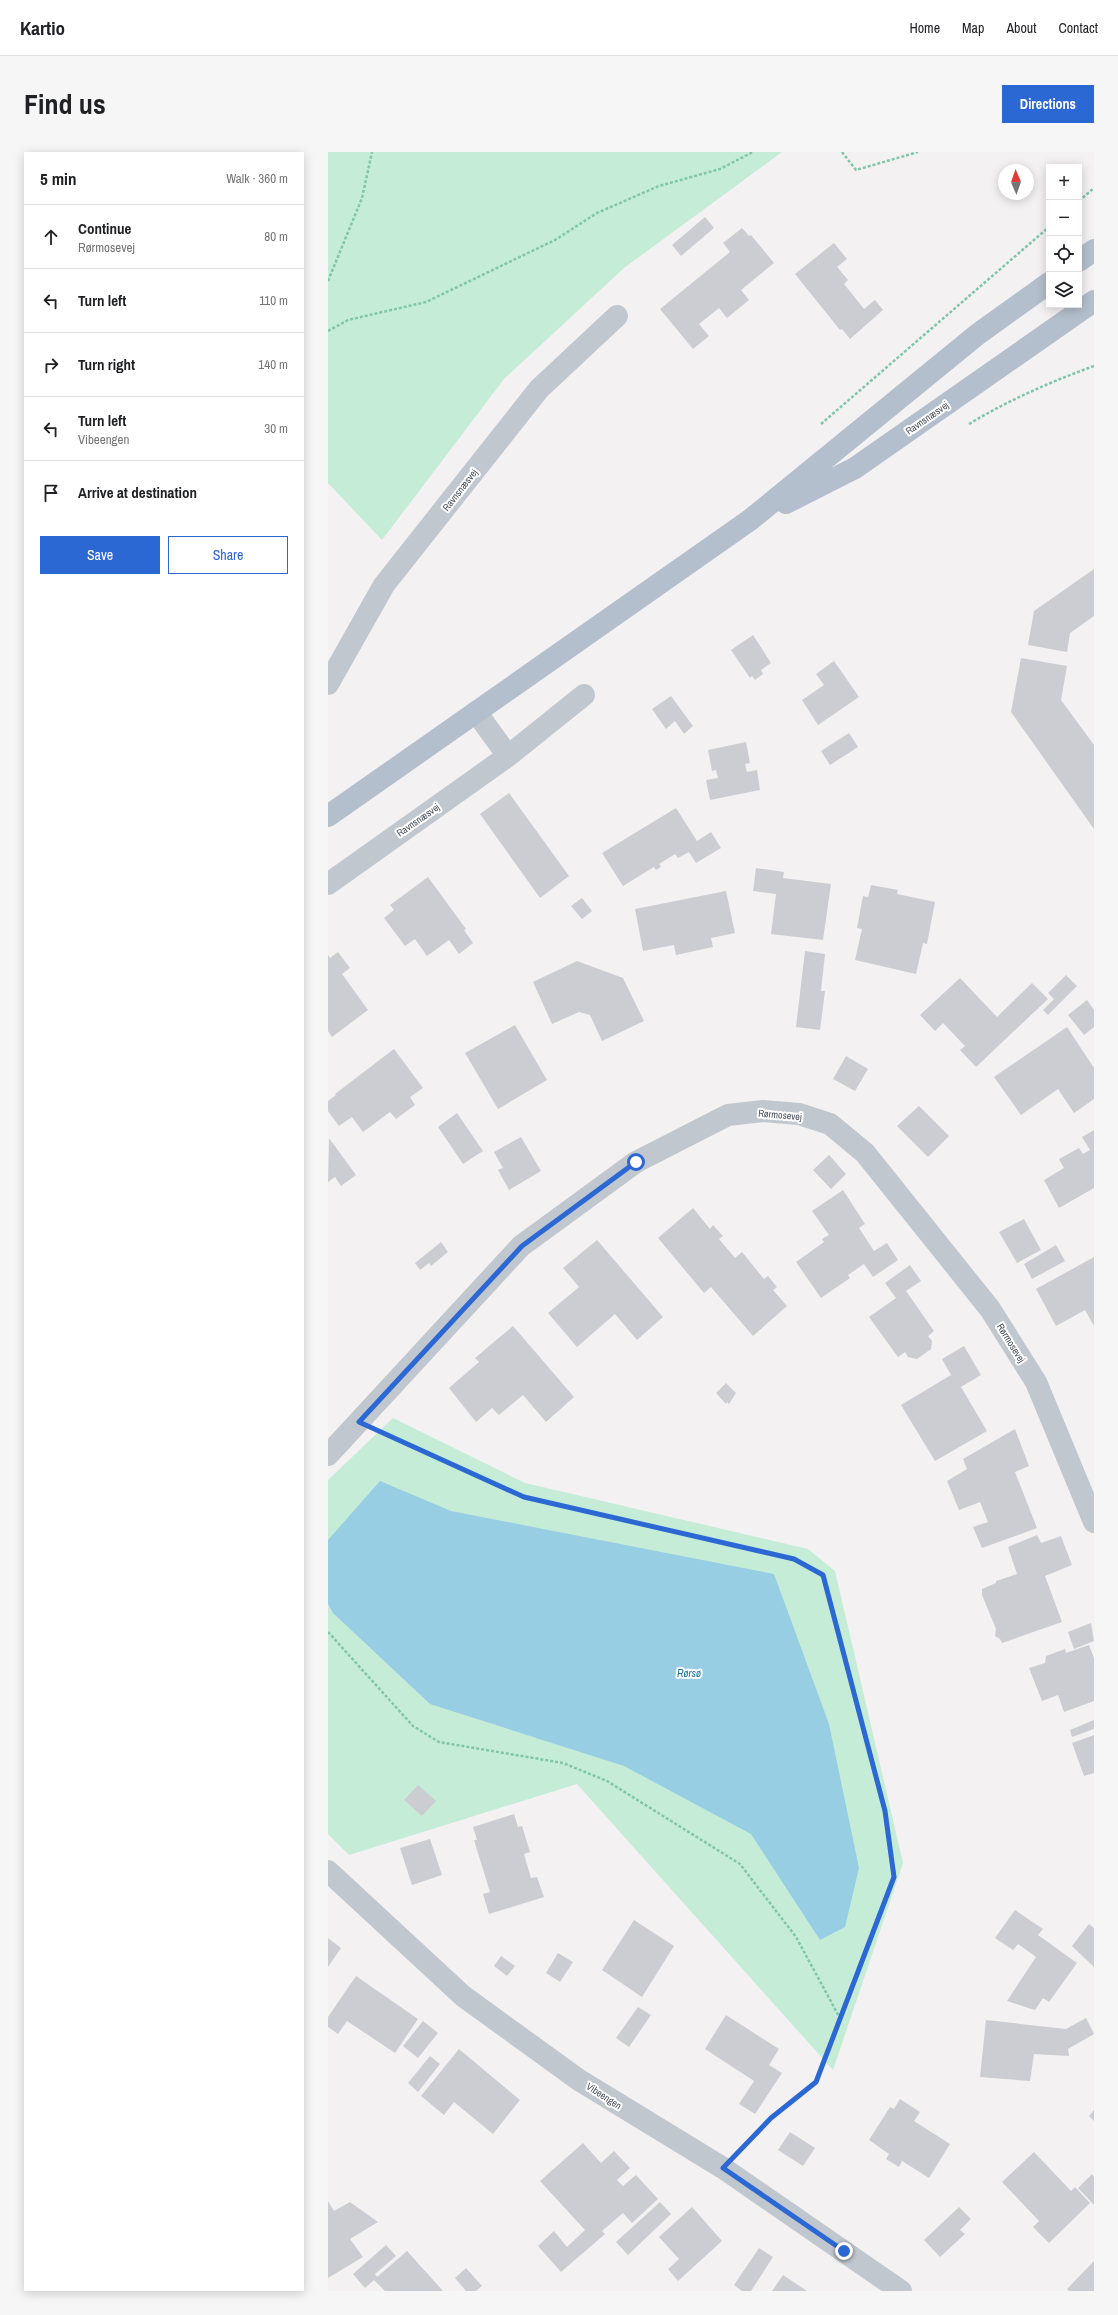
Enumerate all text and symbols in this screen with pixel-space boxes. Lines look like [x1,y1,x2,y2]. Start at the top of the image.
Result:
text: Kartio [20,15,65,41]
text: Home [909,19,940,37]
text: Map [962,19,984,37]
text: About [1006,19,1036,37]
text: Contact [1058,19,1098,37]
text: Find us [24,85,106,123]
button: Directions [1002,85,1094,123]
north arrow [998,164,1034,200]
map controls [1046,164,1082,308]
button: + [1046,164,1082,200]
text: 5 min [40,167,76,190]
text: Walk · 360 m [226,170,288,187]
button: − [1046,200,1082,236]
text: Continue [78,218,131,239]
icon: ahead [40,226,62,248]
text: 80 m [264,228,288,245]
button: locate [1046,236,1082,272]
text: Rørmosevej [78,239,135,256]
button: layers [1046,272,1082,308]
icon: left [40,290,62,312]
text: Turn left [78,290,126,311]
text: 110 m [259,292,288,309]
icon: right [40,354,62,376]
text: Turn right [78,354,135,375]
text: 140 m [258,356,288,373]
street label: Ravnsnæsvej [903,398,951,438]
text: Turn left [78,410,126,431]
icon: left [40,418,62,440]
text: 30 m [264,420,288,437]
text: Vibeengen [78,431,129,448]
street label: Ravnsnæsvej [440,466,481,514]
icon: arrive [40,482,62,504]
text: Arrive at destination [78,482,197,503]
button: Save [40,536,160,574]
button: Share [168,536,288,574]
street label: Ravnsnæsvej [394,800,442,840]
street label: Rørmosevej [758,1107,803,1123]
route start [627,1153,645,1171]
street label: Rørmosevej [994,1321,1028,1365]
water label: Rørsø [677,1666,701,1680]
street label: Vibeengen [584,2080,624,2112]
route end [835,2242,853,2260]

